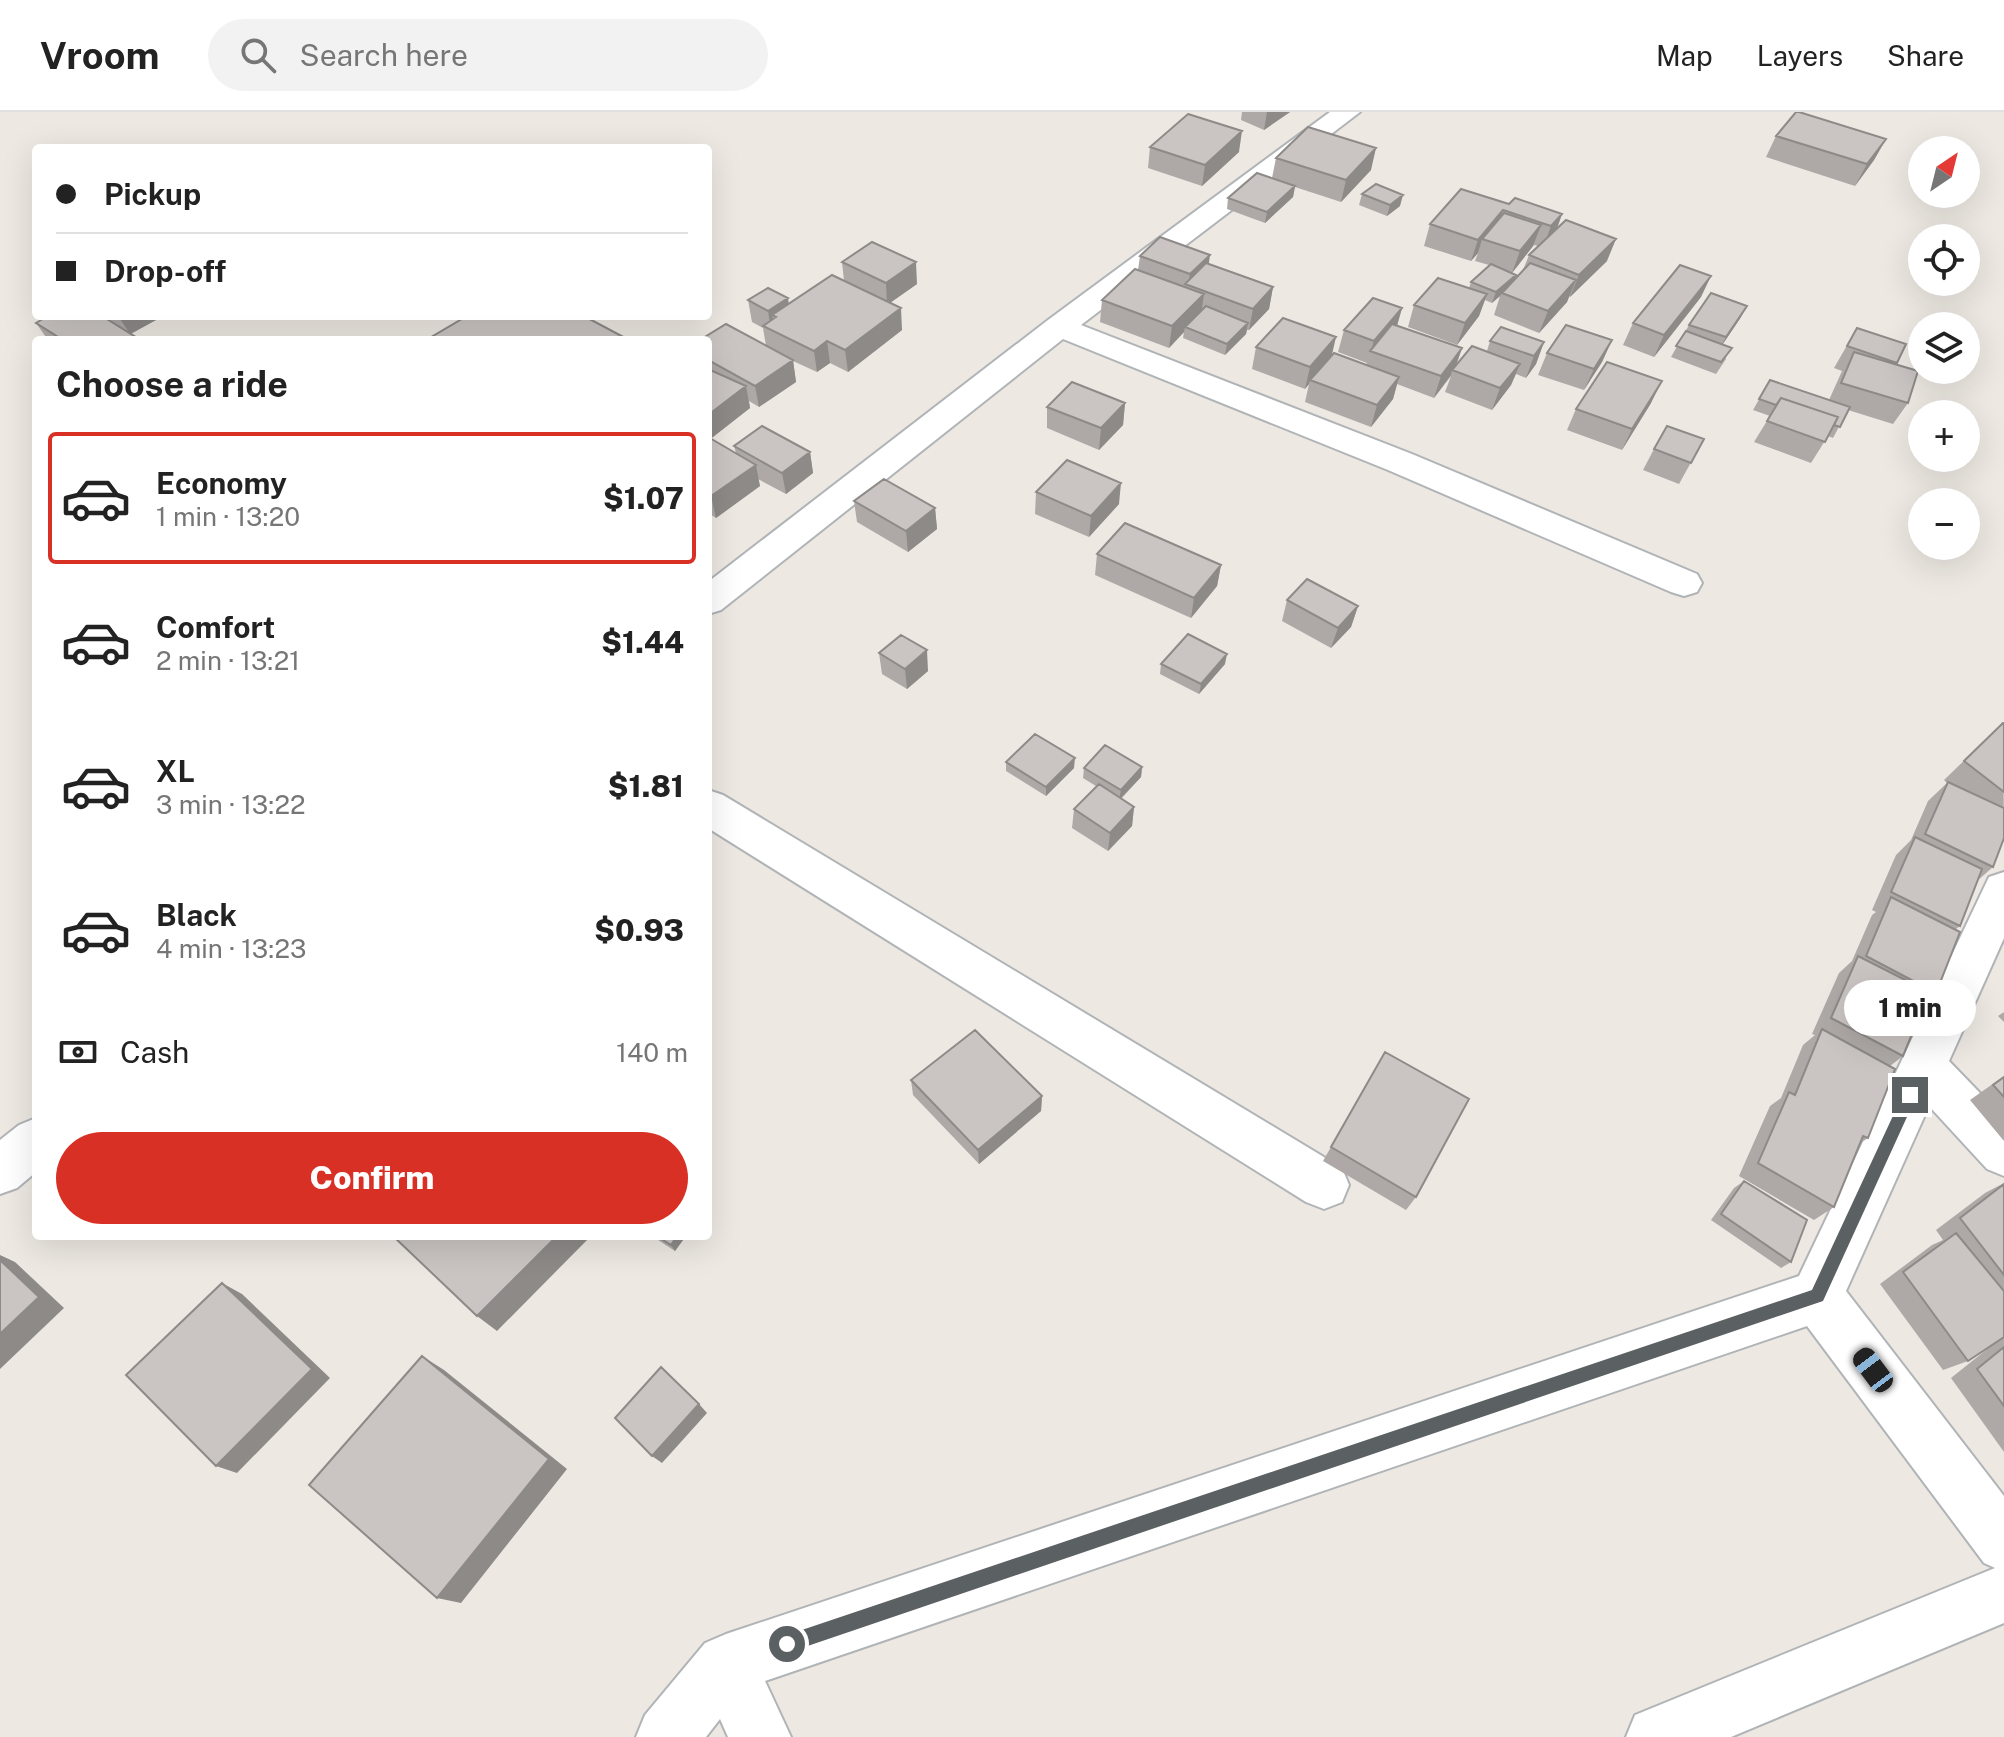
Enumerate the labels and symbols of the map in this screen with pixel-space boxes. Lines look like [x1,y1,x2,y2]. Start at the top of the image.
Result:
north arrow [1908,136,1980,208]
callout: 1 min [1844,979,1976,1035]
route end [1892,1077,1928,1113]
car [1849,1344,1897,1396]
route start [769,1626,805,1662]

